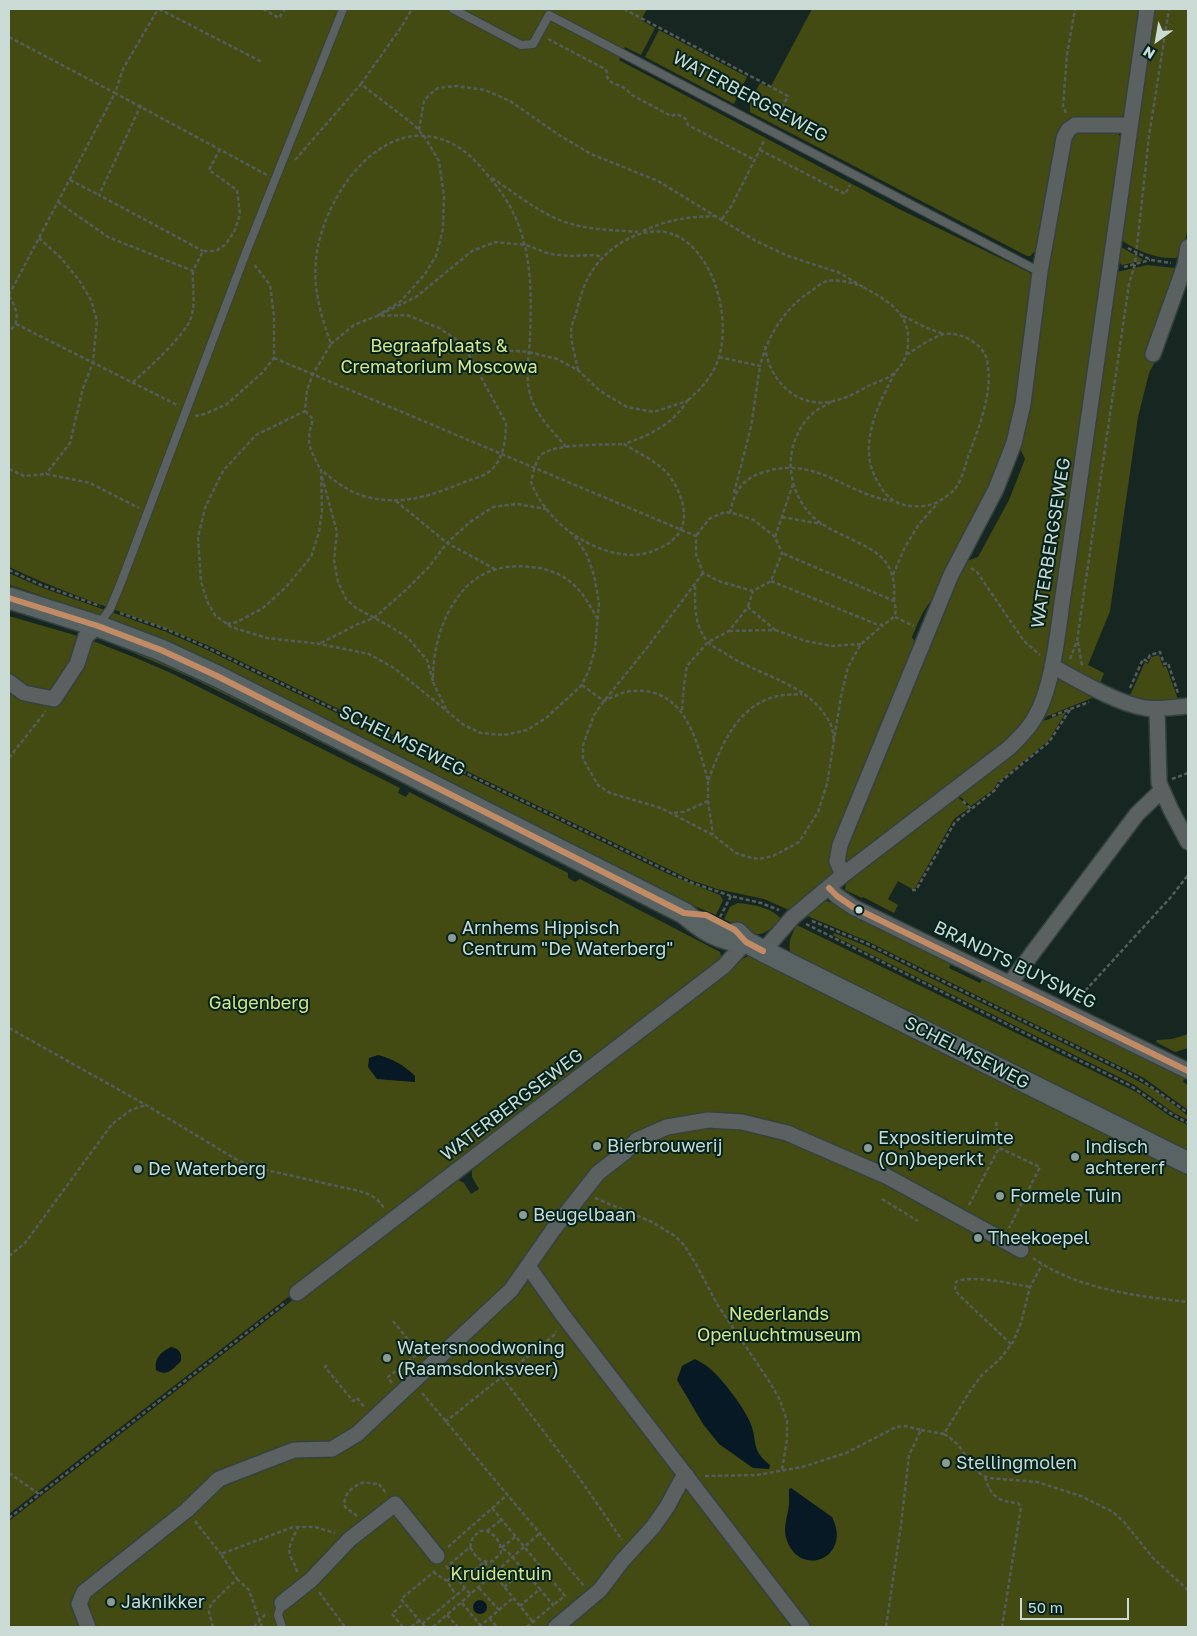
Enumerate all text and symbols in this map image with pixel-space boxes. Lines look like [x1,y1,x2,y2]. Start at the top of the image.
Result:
north arrow [1132,15,1182,65]
text: N [1140,43,1158,63]
street label: WATERBERGSEWEG [669,47,831,147]
park label: Begraafplaats & Crematorium Moscowa [340,335,538,378]
street label: WATERBERGSEWEG [1027,456,1075,630]
street label: SCHELMSEWEG [335,701,469,781]
unlabelled marker [854,905,864,915]
street label: BRANDTS BUYSWEG [930,916,1100,1014]
place label: Arnhems Hippisch Centrum "De Waterberg" [462,917,673,960]
marker: Arnhems Hippisch Centrum "De Waterberg" [446,932,458,944]
park label: Galgenberg [209,992,309,1014]
street label: SCHELMSEWEG [901,1012,1033,1094]
street label: WATERBERGSEWEG [437,1044,587,1166]
place label: Expositieruimte (On)beperkt [878,1127,1014,1170]
place label: Bierbrouwerij [607,1135,722,1157]
place label: Indisch achtererf [1085,1136,1165,1178]
marker: Bierbrouwerij [591,1140,603,1152]
marker: Expositieruimte (On)beperkt [862,1142,874,1154]
marker: Indisch achtererf [1069,1151,1081,1163]
place label: De Waterberg [148,1158,266,1180]
marker: De Waterberg [132,1163,144,1175]
place label: Formele Tuin [1010,1185,1122,1207]
marker: Formele Tuin [994,1190,1006,1202]
place label: Beugelbaan [533,1204,636,1226]
marker: Beugelbaan [517,1209,529,1221]
place label: Theekoepel [988,1227,1089,1249]
marker: Theekoepel [972,1232,984,1244]
park label: Nederlands Openluchtmuseum [697,1303,861,1346]
place label: Watersnoodwoning (Raamsdonksveer) [397,1337,565,1380]
marker: Watersnoodwoning (Raamsdonksveer) [381,1352,393,1364]
place label: Stellingmolen [956,1452,1077,1474]
marker: Stellingmolen [940,1457,952,1469]
park label: Kruidentuin [450,1563,552,1585]
scale bar [1022,1588,1131,1620]
place label: Jaknikker [121,1591,205,1613]
marker: Jaknikker [105,1596,117,1608]
text: 50 m [1028,1598,1063,1616]

